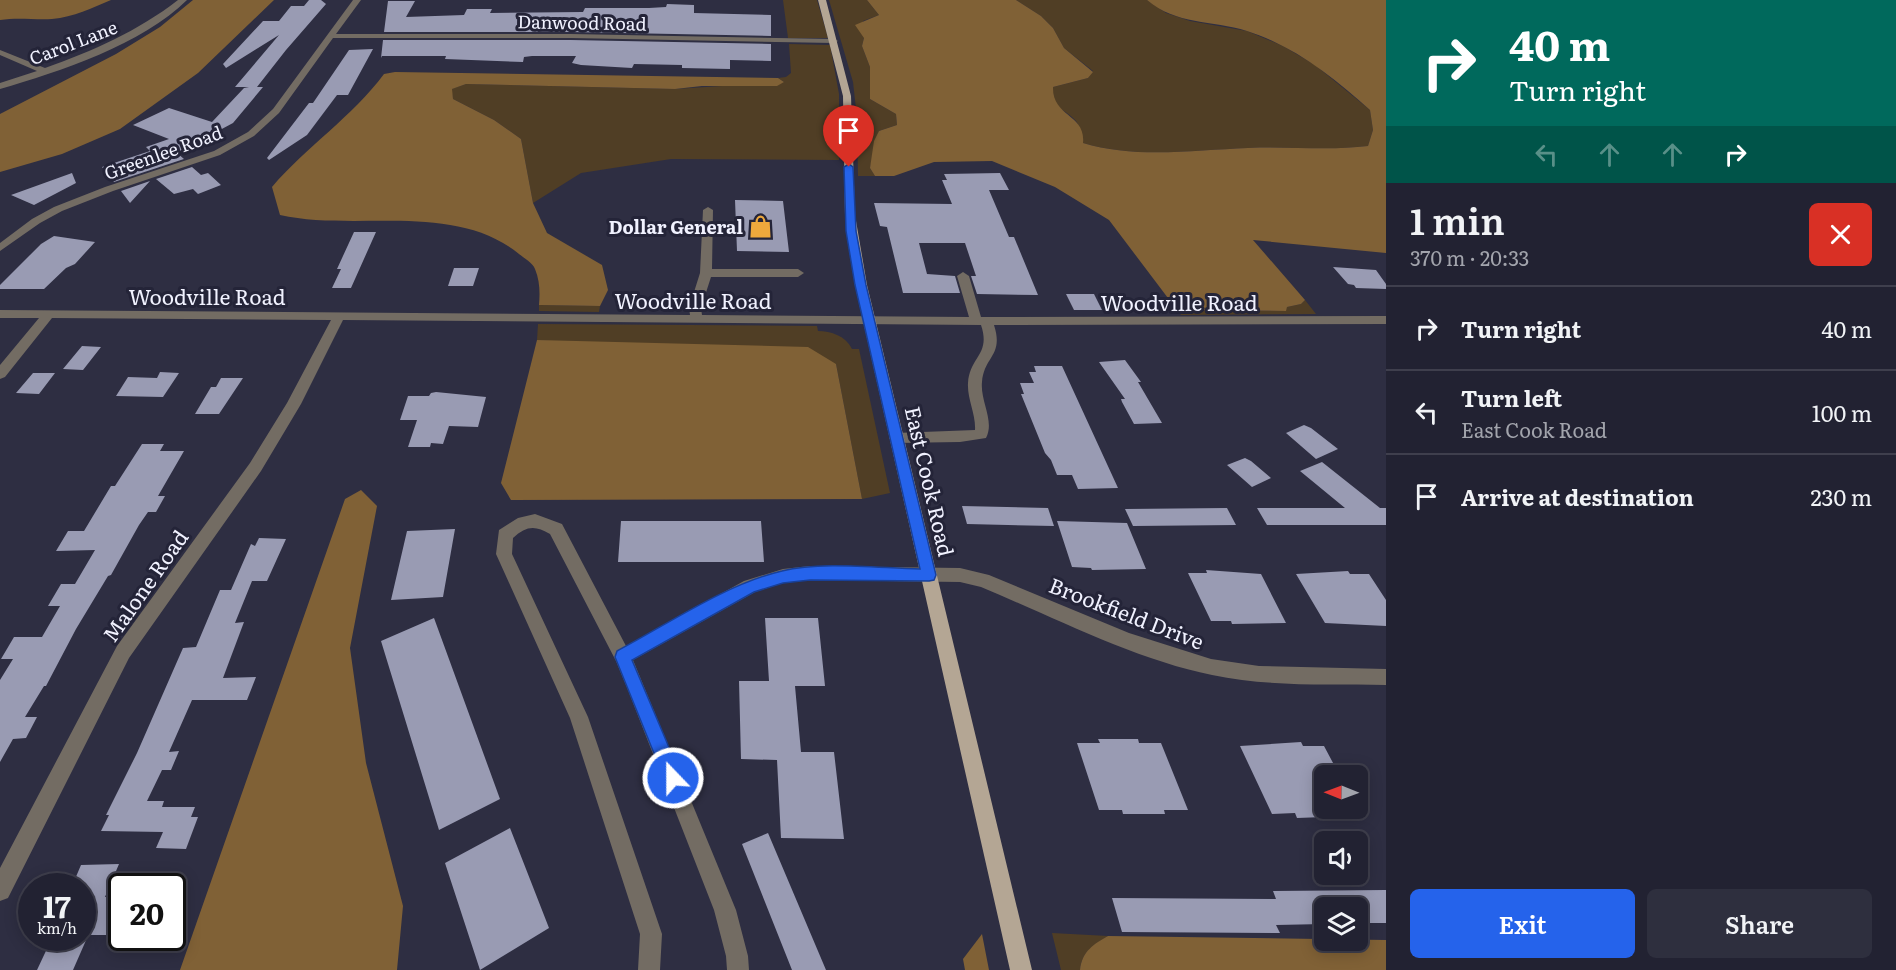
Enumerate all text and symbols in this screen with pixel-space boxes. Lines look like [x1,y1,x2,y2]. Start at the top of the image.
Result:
street label: Danwood Road [517,7,647,37]
text: 40 m [1509,12,1610,74]
street label: Carol Lane [25,13,121,71]
icon: right [1410,24,1488,102]
text: Turn right [1509,69,1646,109]
pin [823,105,874,167]
icon: arrive [832,114,865,147]
street label: Greenlee Road [100,118,226,186]
icon: left [1530,138,1563,171]
icon: ahead [1593,138,1626,171]
icon: ahead [1656,138,1689,171]
icon: right [1719,138,1752,171]
text: 1 min [1410,193,1505,246]
button: close [1809,203,1872,266]
place label: Dollar General [608,213,743,240]
shop icon: Dollar General [748,213,774,239]
text: 370 m · 20:33 [1410,242,1529,272]
street label: Woodville Road [128,280,286,311]
street label: Woodville Road [614,284,772,315]
street label: Woodville Road [1100,286,1258,317]
icon: right [1410,312,1443,345]
text: Turn right [1461,312,1581,345]
text: 40 m [1821,312,1872,345]
text: Turn left [1461,381,1562,414]
icon: left [1410,396,1443,429]
text: 100 m [1812,396,1872,429]
street label: East Cook Road [899,403,963,559]
text: East Cook Road [1461,414,1607,444]
icon: arrive [1410,480,1443,513]
text: Arrive at destination [1461,480,1694,513]
text: 230 m [1810,480,1872,513]
street label: Malone Road [94,522,194,647]
street label: Brookfield Drive [1045,568,1209,656]
position arrow [641,746,705,810]
north arrow [1314,765,1368,819]
map controls [1314,765,1368,951]
button: sound [1314,831,1368,885]
speed limit sign: 20 [108,873,186,951]
text: 17 [43,883,71,927]
button: Exit [1410,889,1635,958]
button: Share [1647,889,1872,958]
button: layers [1314,897,1368,951]
text: km/h [37,916,77,939]

